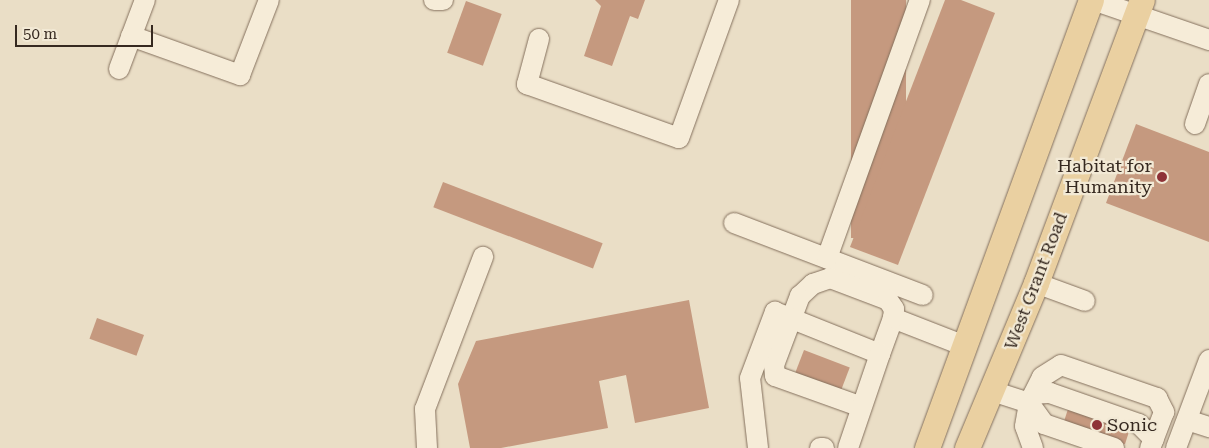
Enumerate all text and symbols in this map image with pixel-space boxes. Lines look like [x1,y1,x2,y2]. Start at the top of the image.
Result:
scale bar [18,15,155,47]
text: 50 m [23,25,57,43]
place label: Habitat for Humanity [1057,156,1152,198]
marker: Habitat for Humanity [1156,171,1168,183]
street label: West Grant Road [1000,209,1072,353]
place label: Sonic [1107,414,1157,436]
marker: Sonic [1091,419,1103,431]

